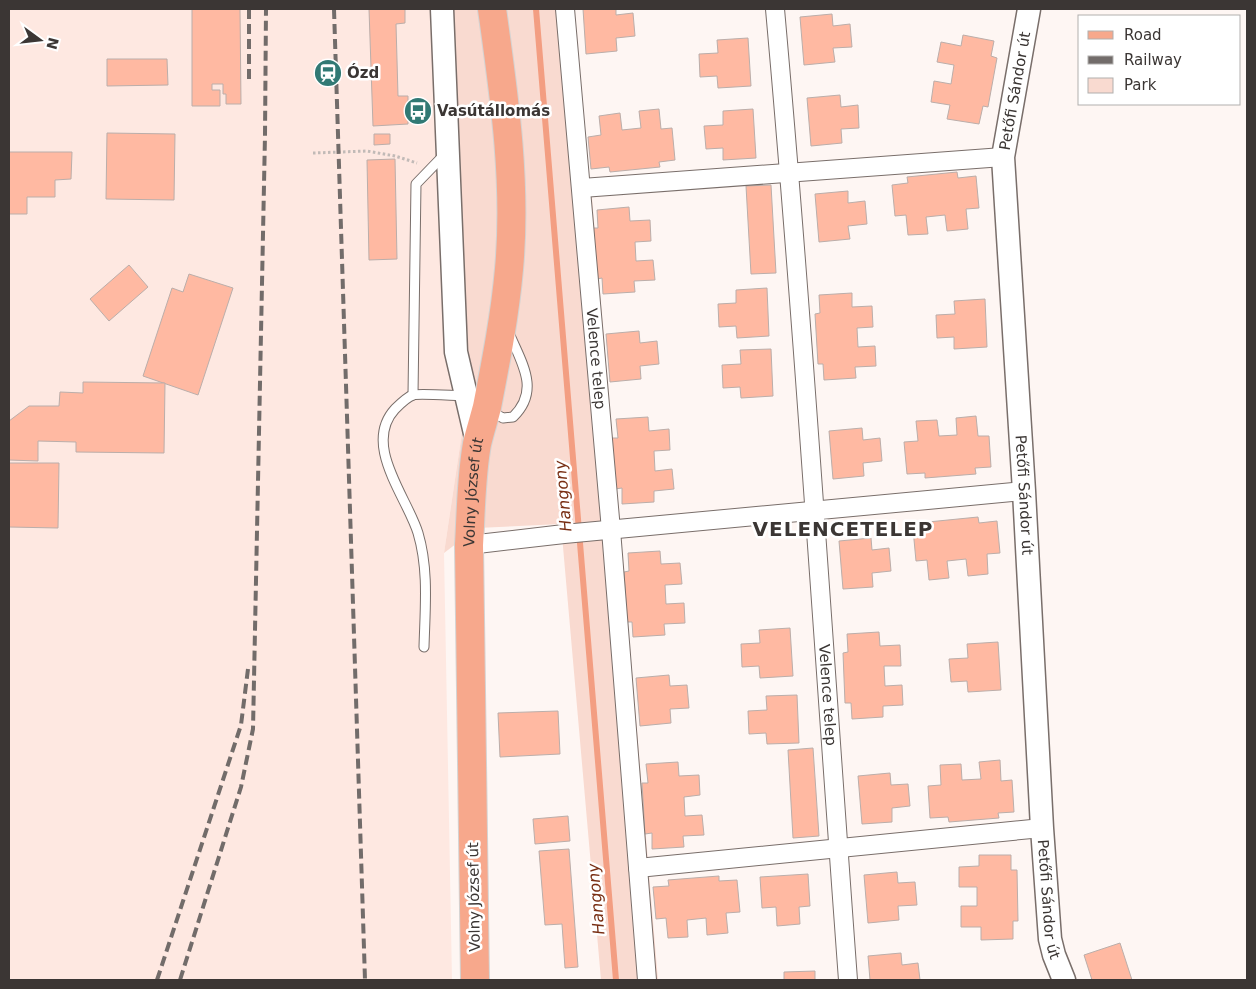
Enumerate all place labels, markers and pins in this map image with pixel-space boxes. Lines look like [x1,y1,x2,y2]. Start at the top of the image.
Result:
station icon: Ózd [313,58,343,88]
place label: Ózd [347,63,379,82]
bus stop icon: Vasútállomás [403,96,433,126]
place label: Vasútállomás [437,102,550,120]

